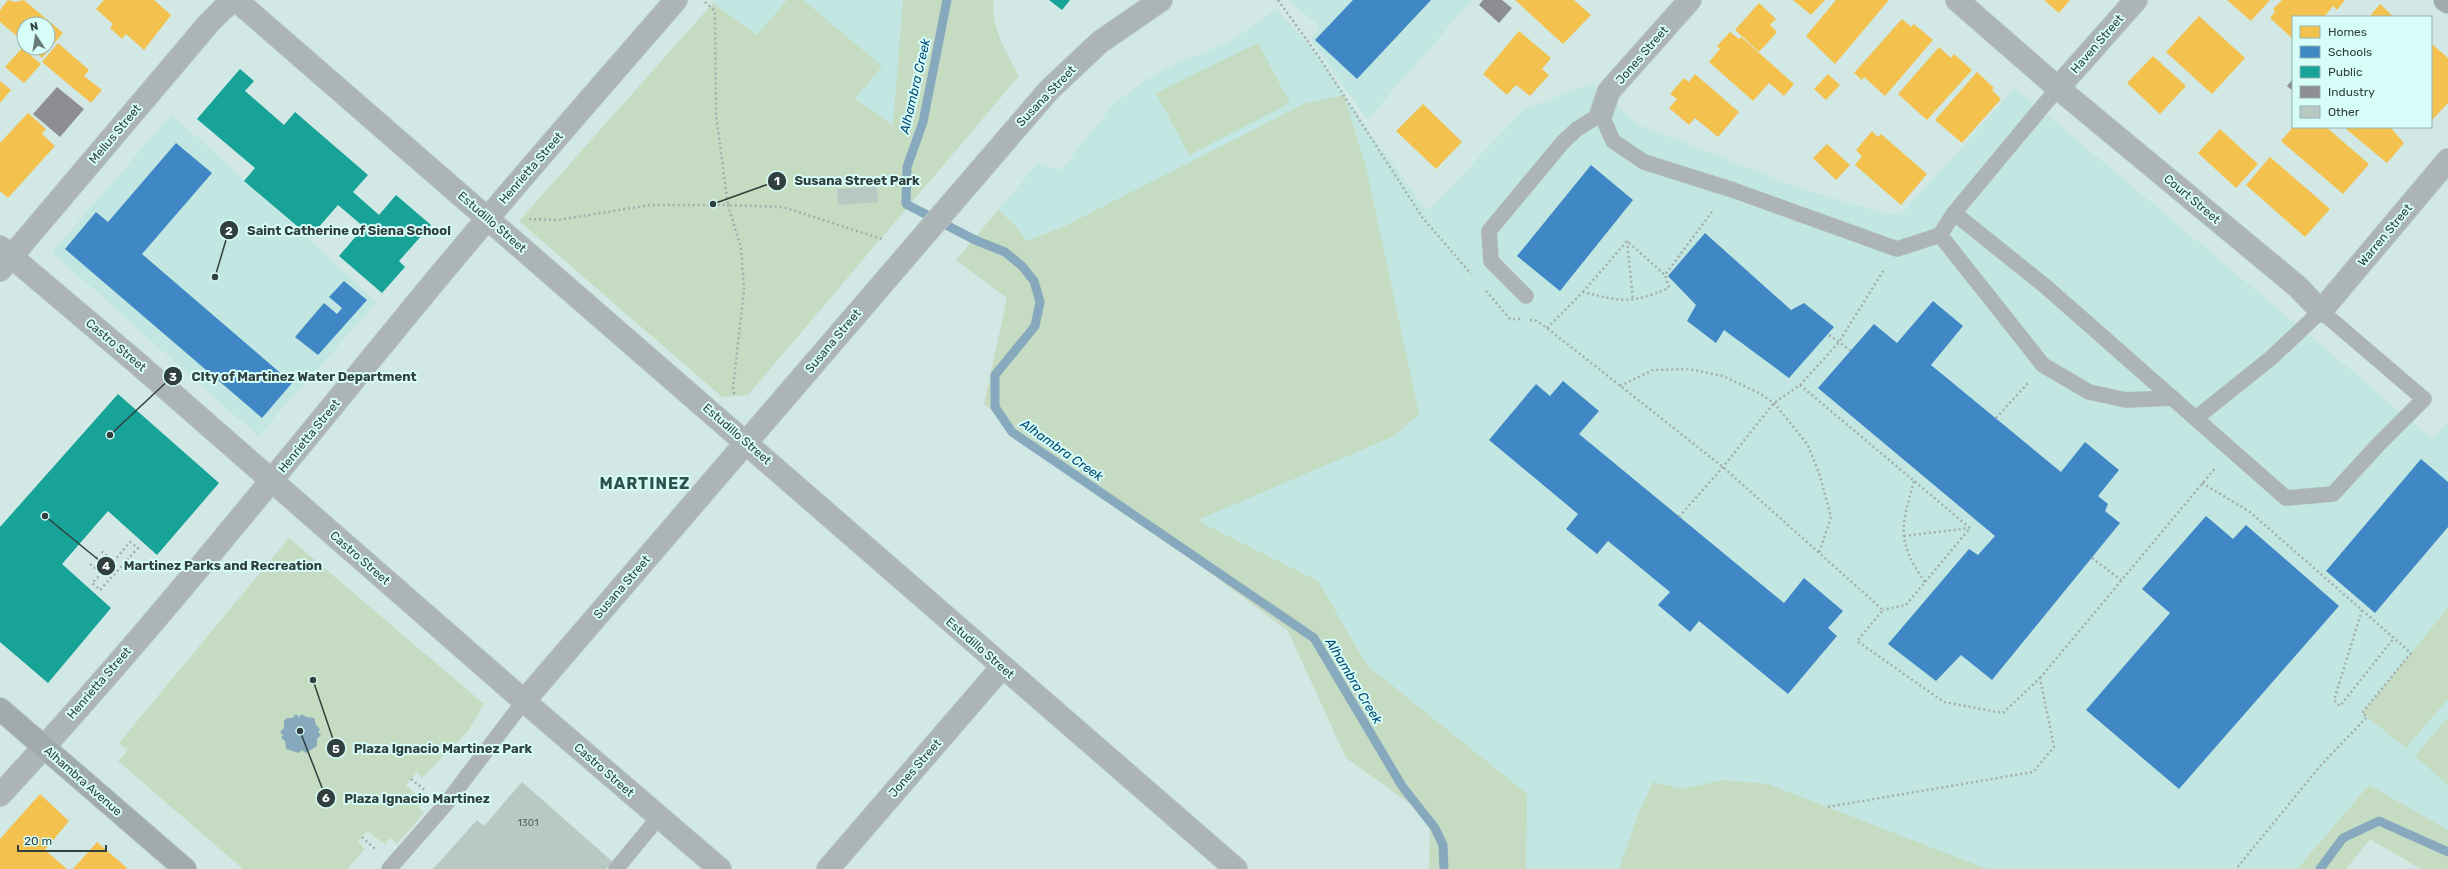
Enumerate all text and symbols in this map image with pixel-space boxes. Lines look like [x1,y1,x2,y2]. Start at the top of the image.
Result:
street label: Haven Street [2068,12,2126,76]
north arrow [16,16,56,56]
legend [2292,16,2432,128]
text: N [29,20,39,34]
street label: Jones Street [1613,23,1671,87]
text: Homes [2328,25,2367,39]
water label: Alhambra Creek [897,37,933,136]
text: Schools [2328,45,2372,59]
street label: Susana Street [1014,63,1079,129]
text: Public [2328,65,2363,79]
text: Industry [2328,85,2375,99]
street label: Mellus Street [86,101,144,166]
text: Other [2328,105,2360,119]
street label: Henrietta Street [496,129,566,207]
callout: Susana Street Park [767,168,928,193]
street label: Court Street [2161,171,2223,227]
text: Susana Street Park [794,173,920,188]
text: 1 [774,174,780,188]
street label: Estudillo Street [455,189,529,256]
street label: Warren Street [2355,201,2415,269]
callout: Saint Catherine of Siena School [219,218,459,243]
text: Saint Catherine of Siena School [247,223,451,238]
text: 2 [225,224,233,238]
street label: Susana Street [802,306,864,376]
street label: Castro Street [83,316,149,374]
callout: CIty of Martinez Water Department [163,364,424,389]
text: CIty of Martinez Water Department [191,369,417,384]
text: 3 [169,370,177,384]
street label: Henrietta Street [275,396,343,476]
street label: Estudillo Street [700,401,774,468]
water label: Alhambra Creek [1017,415,1106,484]
district label: MARTINEZ [599,474,691,493]
street label: Castro Street [327,528,393,588]
street label: Susana Street [591,552,653,621]
callout: Martinez Parks and Recreation [96,553,330,578]
text: Martinez Parks and Recreation [124,558,322,573]
text: 4 [102,559,110,573]
street label: Estudillo Street [943,615,1017,682]
water label: Alhambra Creek [1322,635,1386,727]
street label: Henrietta Street [64,644,134,722]
callout: Plaza Ignacio Martinez Park [326,736,541,761]
street label: Jones Street [886,736,944,800]
street label: Castro Street [571,740,637,800]
text: Plaza Ignacio Martinez Park [354,741,533,756]
text: 5 [332,742,340,756]
street label: Alhambra Avenue [41,743,125,819]
callout: Plaza Ignacio Martinez [316,786,498,811]
text: 6 [322,791,330,805]
text: Plaza Ignacio Martinez [344,791,490,806]
house number: 1301 [518,817,538,829]
scale bar [18,827,106,853]
text: 20 m [24,834,52,848]

